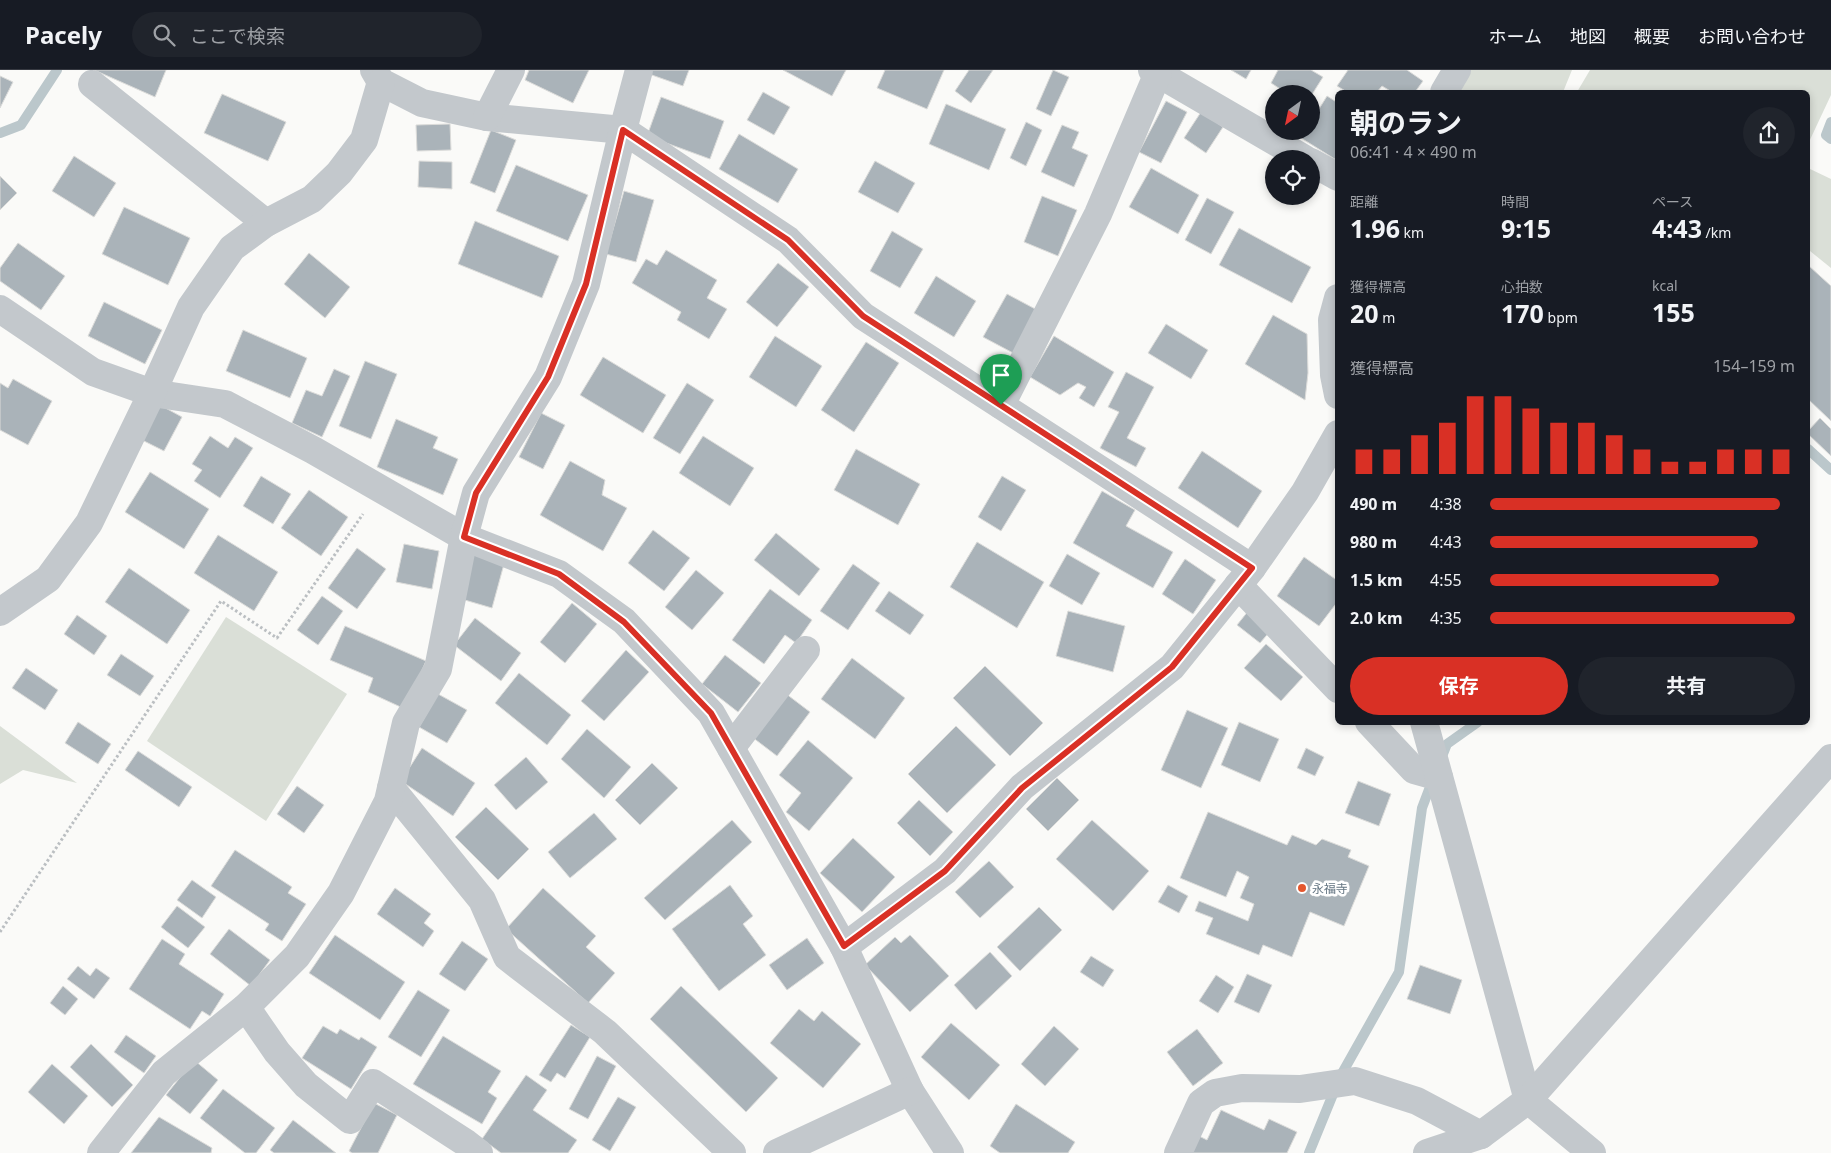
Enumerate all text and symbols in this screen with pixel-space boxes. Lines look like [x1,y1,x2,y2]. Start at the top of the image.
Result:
search box [132,12,482,57]
text: Pacely [25,18,102,51]
icon: search [150,21,178,49]
text: ここで検索 [190,23,285,49]
text: ホーム [1489,24,1542,48]
text: 地図 [1570,24,1606,48]
text: 概要 [1634,24,1670,48]
text: お問い合わせ [1698,24,1806,48]
north arrow [1265,85,1320,140]
map controls [1265,85,1320,205]
text: 朝のラン [1350,103,1462,141]
button: share [1743,107,1795,159]
text: 06:41 · 4 × 490 m [1350,141,1477,163]
button: locate [1265,150,1320,205]
text: 距離 [1350,192,1378,211]
text: 時間 [1501,192,1529,211]
text: ペース [1652,192,1693,211]
text: 1.96 [1350,211,1400,245]
text: 9:15 [1501,211,1551,245]
text: 4:43 [1652,211,1702,245]
text: km [1400,223,1424,242]
text: /km [1702,223,1731,242]
text: kcal [1652,276,1678,295]
text: 獲得標高 [1350,277,1406,296]
text: 心拍数 [1501,277,1543,296]
text: 155 [1652,295,1695,329]
text: 20 [1350,296,1379,330]
text: 170 [1501,296,1544,330]
text: m [1379,308,1395,327]
text: bpm [1544,308,1578,327]
pin [980,354,1022,405]
text: 154–159 m [1713,355,1795,377]
text: 獲得標高 [1350,357,1414,379]
icon: arrive [987,361,1015,389]
text: 490 m [1350,493,1397,515]
text: 4:38 [1430,493,1462,515]
text: 980 m [1350,531,1397,553]
text: 4:43 [1430,531,1462,553]
text: 1.5 km [1350,569,1402,591]
text: 4:55 [1430,569,1462,591]
text: 2.0 km [1350,607,1402,629]
text: 4:35 [1430,607,1462,629]
button: 保存 [1350,657,1568,715]
button: 共有 [1578,657,1795,715]
place label: 永福寺 [1312,880,1348,897]
marker: 永福寺 [1296,882,1308,894]

